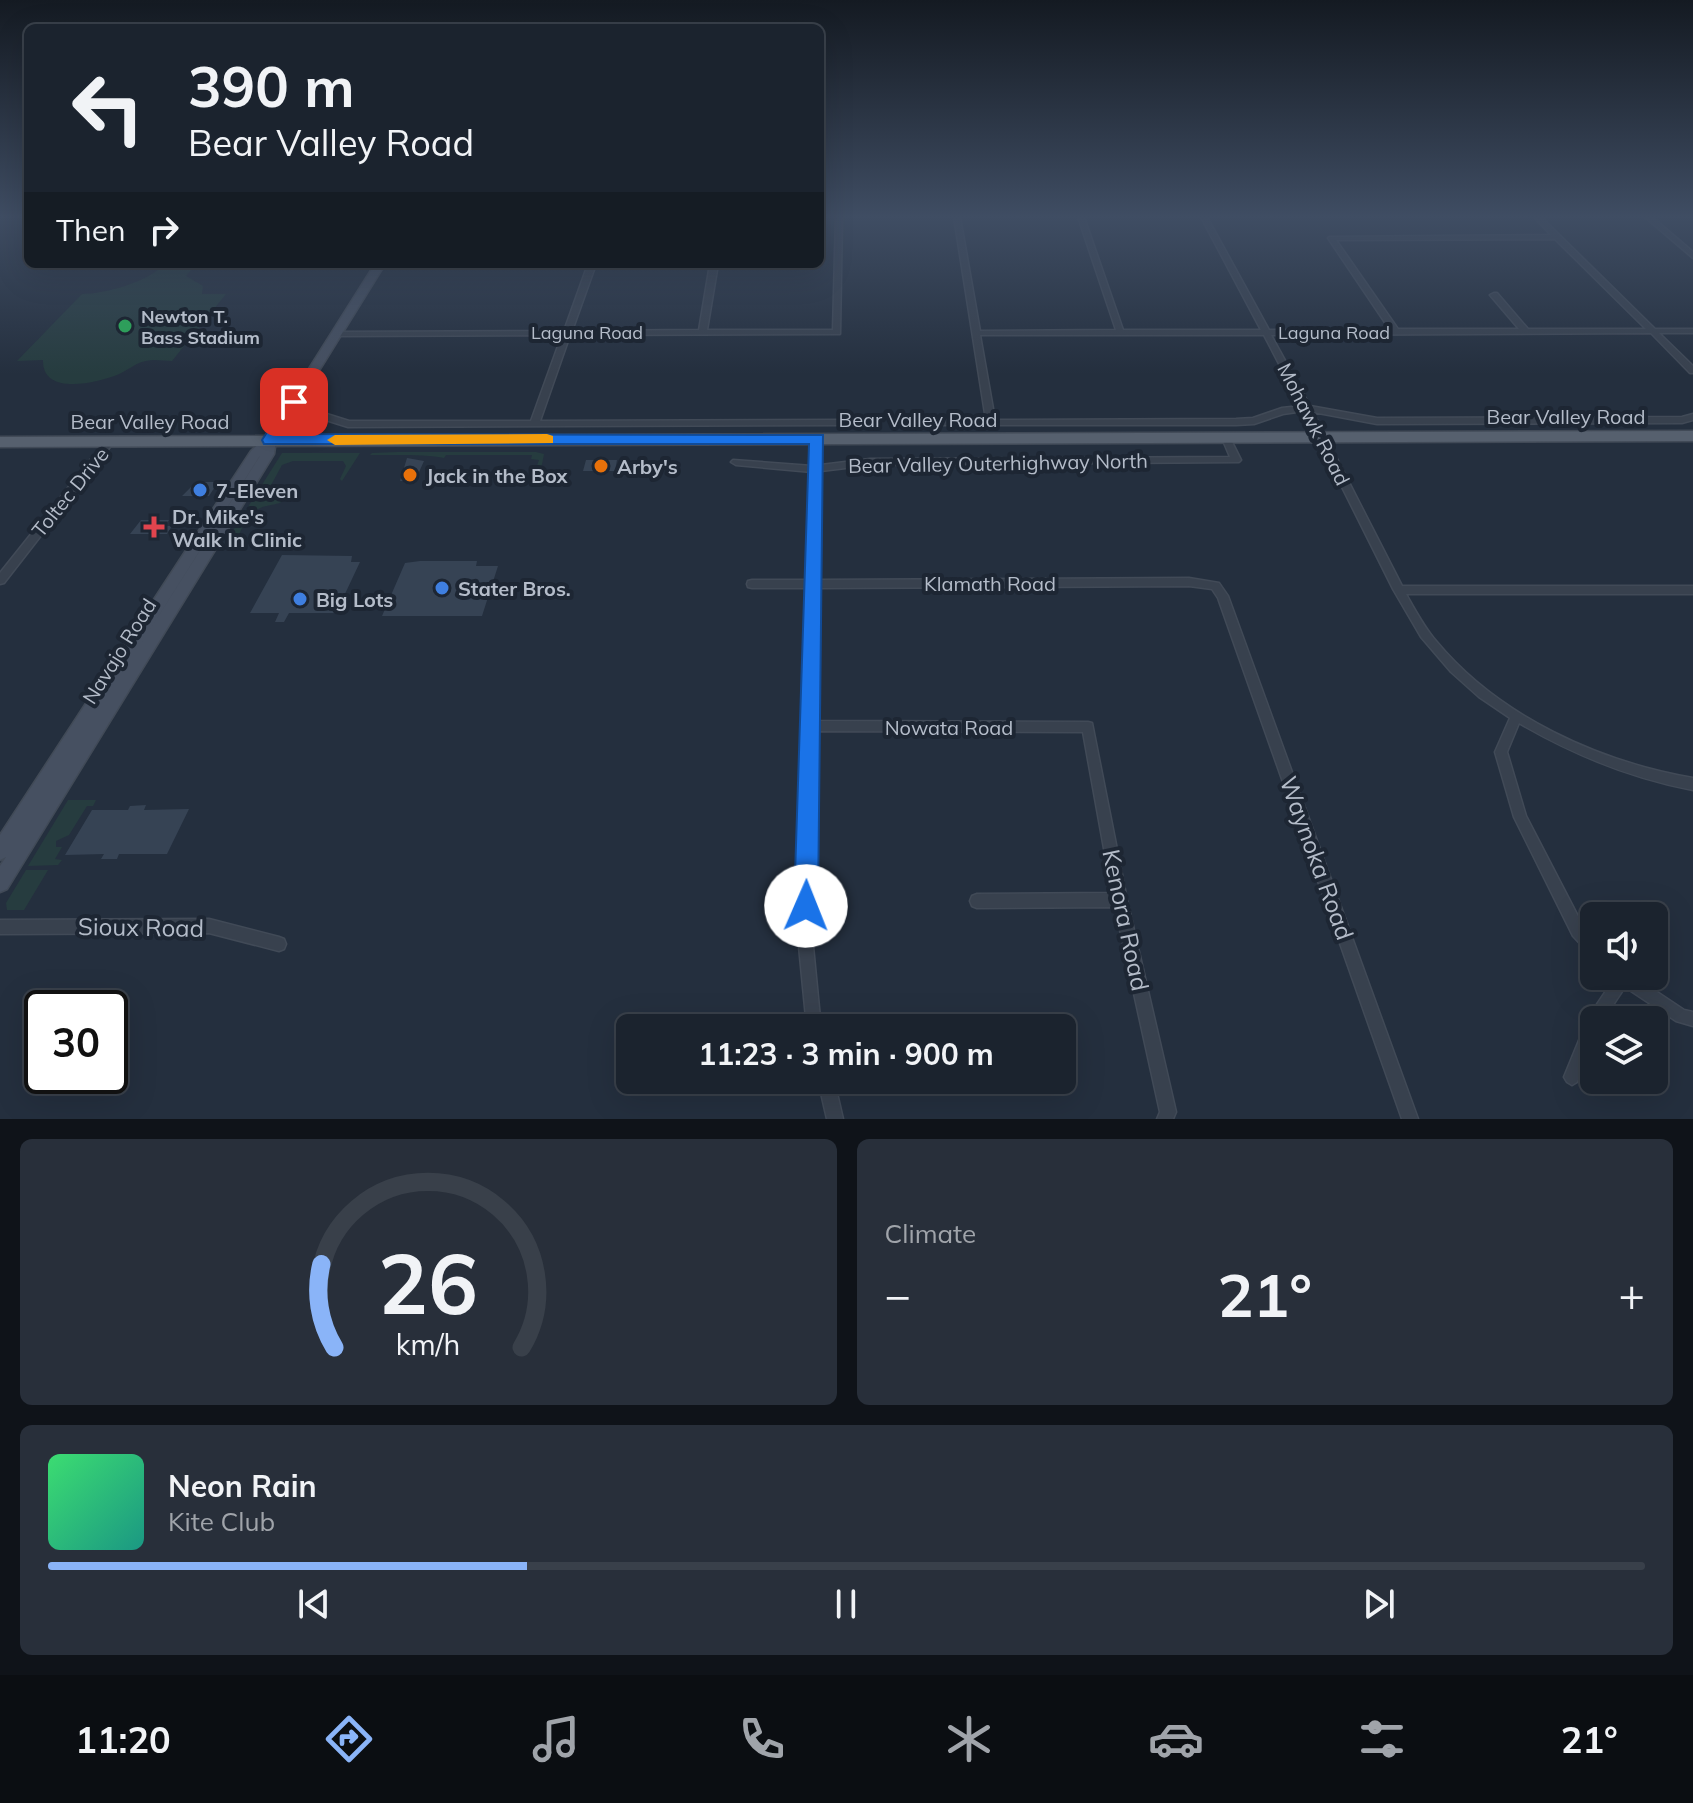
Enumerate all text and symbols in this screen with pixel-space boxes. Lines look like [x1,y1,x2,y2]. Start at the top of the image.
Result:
text: 390 m [188,51,355,121]
icon: left [56,56,160,160]
text: Bear Valley Road [188,120,474,165]
icon: right [142,208,186,252]
text: Then [56,211,126,249]
place label: Newton T. Bass Stadium [141,305,260,349]
marker: Newton T. Bass Stadium [116,317,134,335]
street label: Laguna Road [531,321,643,344]
street label: Laguna Road [1278,321,1390,344]
street label: Mohawk Road [1272,359,1356,489]
pin [260,368,328,436]
icon: arrive [272,380,316,424]
street label: Bear Valley Road [1487,404,1645,429]
street label: Bear Valley Road [839,407,997,432]
street label: Bear Valley Road [71,409,229,434]
street label: Toltec Drive [26,442,114,542]
street label: Bear Valley Outerhighway North [848,448,1148,478]
place label: Arby's [617,454,678,479]
marker: Arby's [592,457,610,475]
place label: Jack in the Box [426,463,568,488]
marker: Jack in the Box [401,466,419,484]
place label: 7-Eleven [216,478,298,503]
marker: 7-Eleven [191,481,209,499]
place label: Dr. Mike's Walk In Clinic [172,504,302,552]
marker: Dr. Mike's Walk In Clinic [143,516,165,538]
street label: Klamath Road [924,571,1056,596]
place label: Stater Bros. [458,576,571,601]
marker: Stater Bros. [433,579,451,597]
place label: Big Lots [316,587,393,612]
marker: Big Lots [291,590,309,608]
street label: Navajo Road [77,594,161,708]
street label: Nowata Road [885,715,1013,740]
street label: Waynoka Road [1274,772,1360,944]
street label: Kenora Road [1096,847,1156,993]
position arrow [764,864,848,948]
map controls [1580,902,1668,1094]
button: sound [1580,902,1668,990]
street label: Sioux Road [78,911,204,943]
speed limit sign: 30 [24,990,128,1094]
button: layers [1580,1006,1668,1094]
text: 11:23 · 3 min · 900 m [698,1035,994,1073]
text: Climate [885,1217,976,1250]
text: 26 [378,1230,478,1335]
text: 21° [1217,1257,1312,1332]
text: − [885,1267,911,1322]
text: + [1619,1267,1645,1322]
text: km/h [396,1326,461,1362]
text: Neon Rain [168,1467,317,1505]
text: Kite Club [168,1505,275,1538]
icon: previous [292,1582,336,1626]
icon: pause [824,1582,868,1626]
icon: next [1357,1582,1401,1626]
icon: directions [321,1711,377,1767]
icon: music [528,1711,584,1767]
icon: phone [734,1711,790,1767]
icon: climate [941,1711,997,1767]
icon: car [1148,1711,1204,1767]
icon: filters [1354,1711,1410,1767]
text: 11:20 [75,1717,171,1762]
text: 21° [1561,1717,1618,1762]

